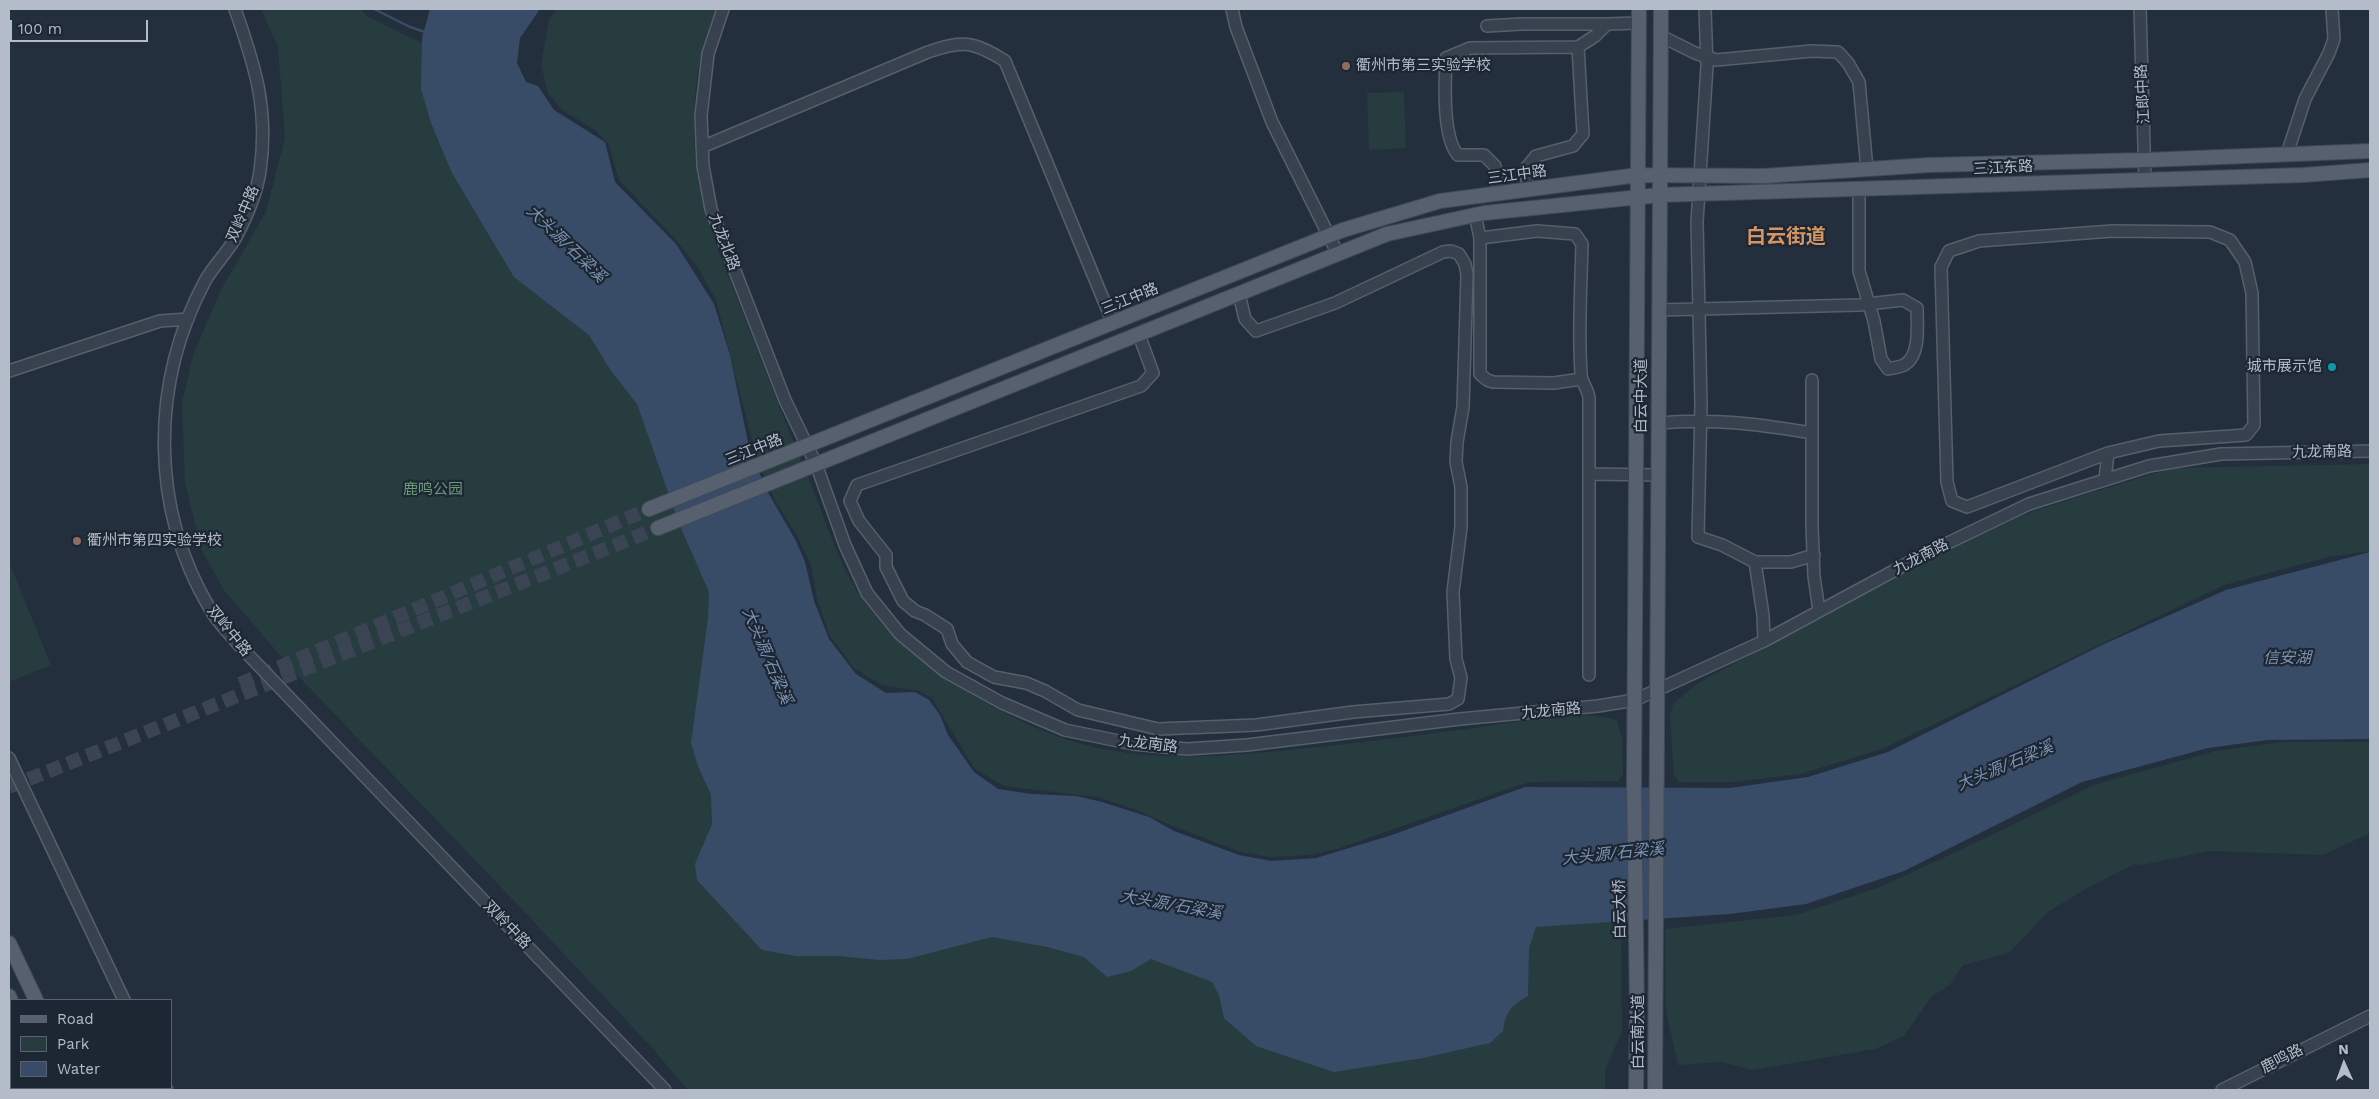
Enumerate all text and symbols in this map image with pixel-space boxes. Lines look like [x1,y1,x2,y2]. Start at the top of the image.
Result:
scale bar [12,10,150,42]
text: 100 m [18,20,62,38]
place label: 衢州市第三实验学校 [1356,57,1491,75]
marker: 衢州市第三实验学校 [1340,60,1352,72]
street label: 江郎中路 [2132,64,2154,124]
street label: 三江东路 [1973,157,2033,179]
street label: 三江中路 [1486,162,1548,188]
street label: 双岭中路 [223,183,263,245]
water label: 大头源/石梁溪 [522,201,610,287]
street label: 九龙北路 [705,211,743,273]
district label: 白云街道 [1746,225,1826,249]
street label: 三江中路 [1099,279,1161,319]
place label: 城市展示馆 [2247,358,2322,376]
street label: 白云中大道 [1633,359,1651,433]
marker: 城市展示馆 [2326,361,2338,373]
street label: 三江中路 [723,430,785,470]
street label: 九龙南路 [2292,442,2352,462]
park label: 鹿鸣公园 [403,481,463,499]
place label: 衢州市第四实验学校 [87,532,222,550]
marker: 衢州市第四实验学校 [71,535,83,547]
street label: 九龙南路 [1890,535,1952,579]
street label: 双岭中路 [203,602,255,660]
water label: 大头源/石梁溪 [738,605,796,707]
water label: 信安湖 [2263,648,2311,668]
street label: 九龙南路 [1520,699,1582,723]
street label: 九龙南路 [1117,731,1179,757]
water label: 大头源/石梁溪 [1954,737,2056,795]
water label: 大头源/石梁溪 [1561,839,1665,869]
street label: 白云大桥 [1610,879,1630,939]
water label: 大头源/石梁溪 [1119,887,1223,923]
street label: 双岭中路 [480,897,534,953]
street label: 白云南大道 [1630,995,1648,1069]
legend [10,999,172,1089]
text: Road [57,1010,94,1028]
text: Park [57,1035,89,1053]
north arrow [2319,1039,2369,1089]
street label: 鹿鸣路 [2258,1041,2306,1077]
text: N [2338,1041,2349,1057]
text: Water [57,1060,100,1078]

